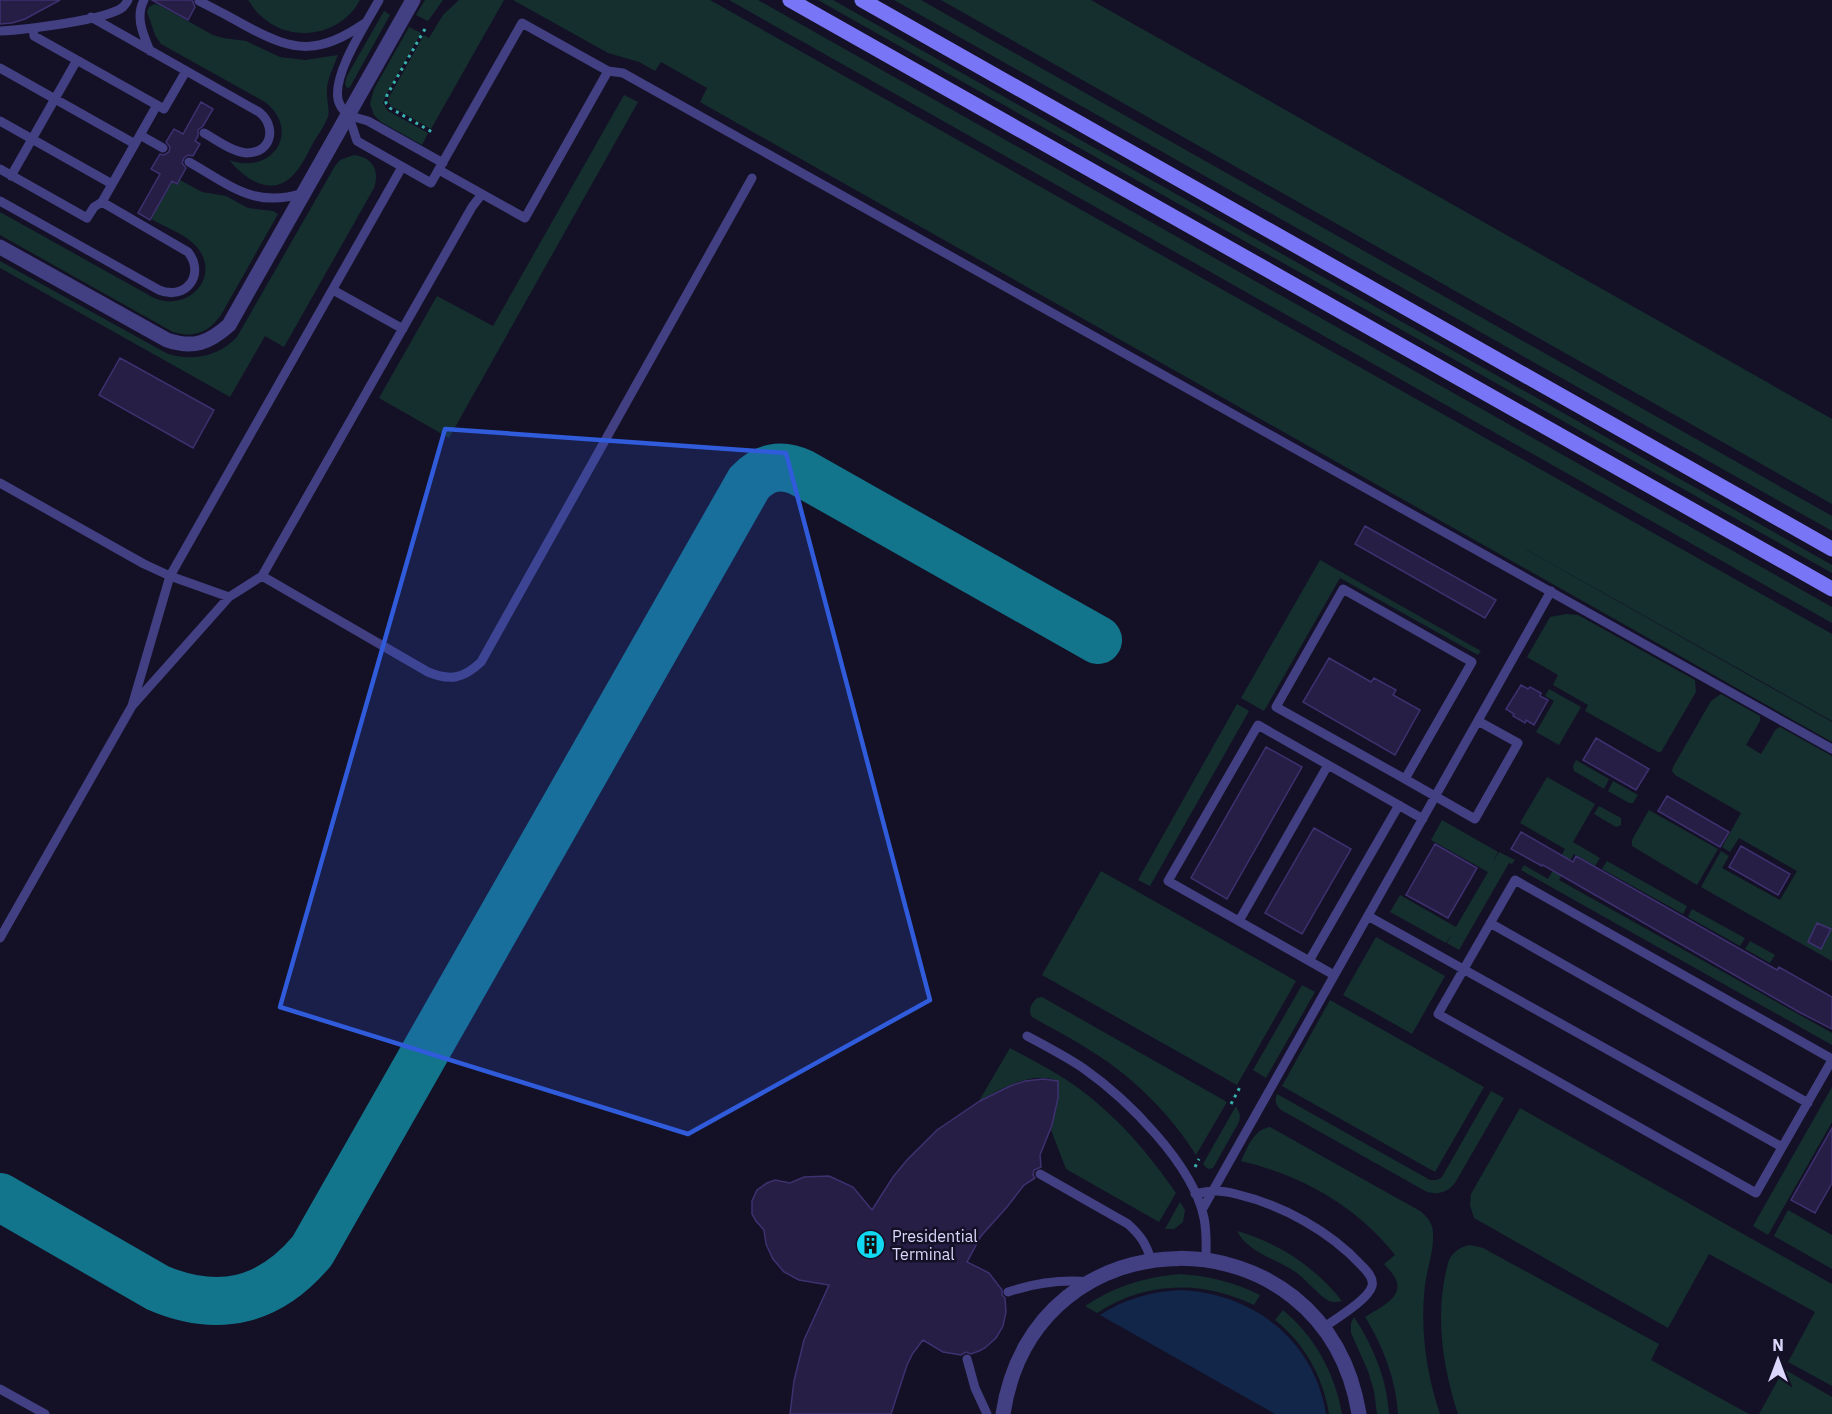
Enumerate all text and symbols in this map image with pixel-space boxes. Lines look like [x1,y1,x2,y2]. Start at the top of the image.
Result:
place label: Presidential Terminal [892,1226,978,1264]
building icon: Presidential Terminal [855,1229,887,1261]
north arrow [1748,1330,1808,1390]
text: N [1772,1335,1784,1355]

